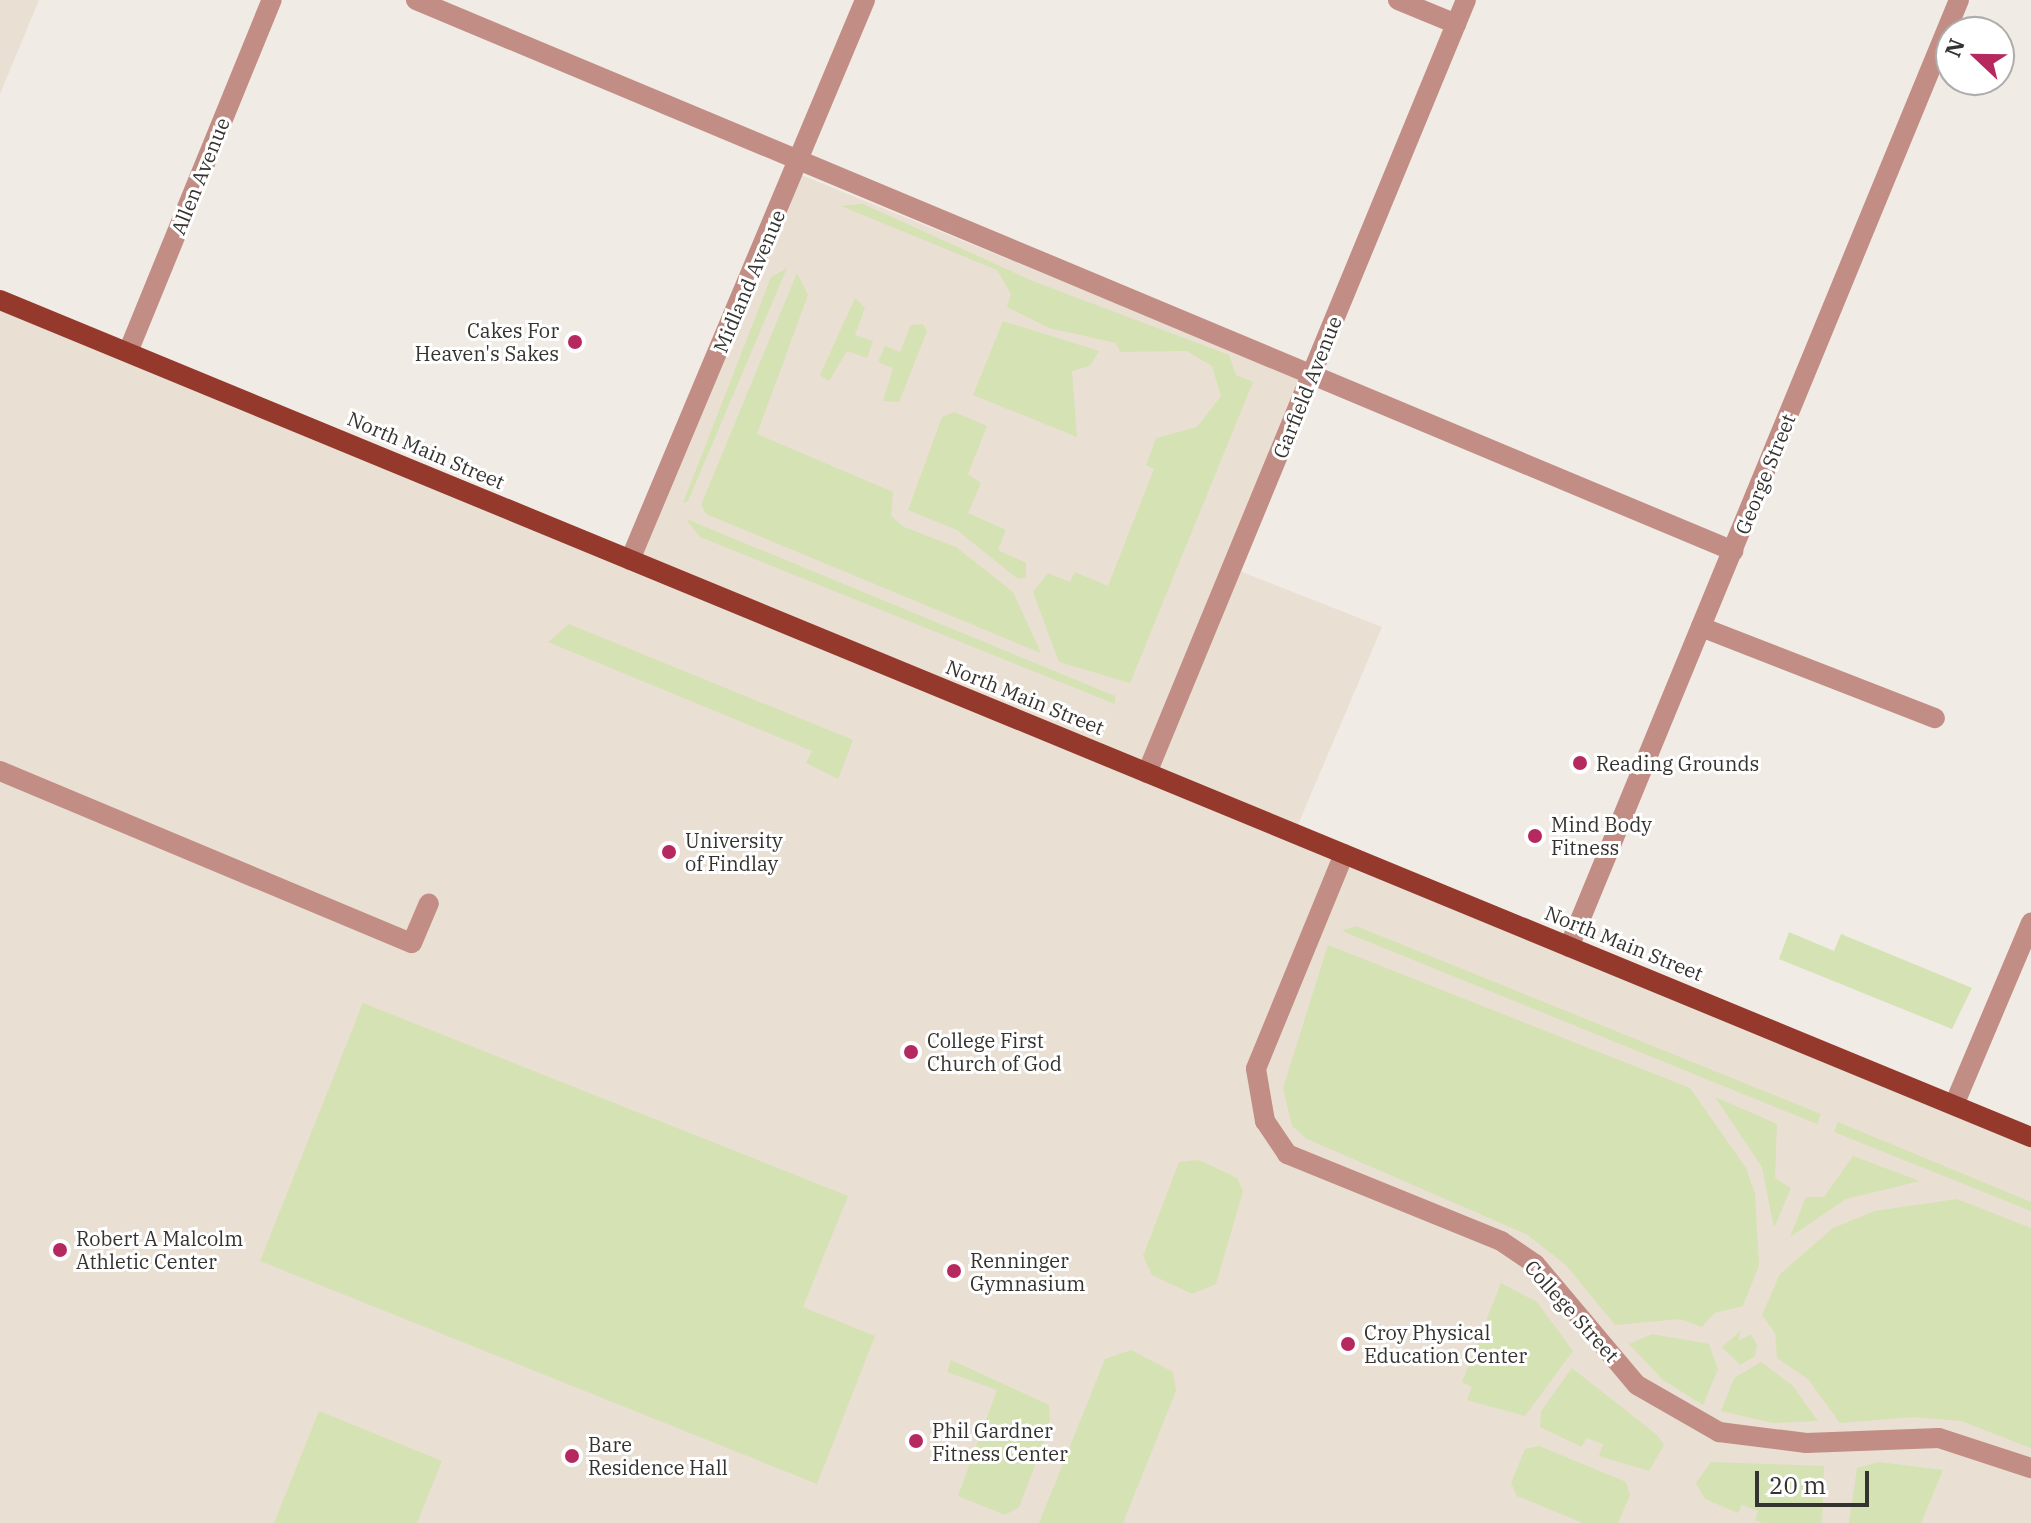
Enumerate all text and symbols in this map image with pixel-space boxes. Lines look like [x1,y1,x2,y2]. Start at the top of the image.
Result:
north arrow [1935,16,2015,96]
text: N [1937,34,1971,61]
street label: Allen Avenue [166,114,234,238]
street label: Midland Avenue [708,206,790,356]
street label: Garfield Avenue [1268,312,1346,462]
place label: Cakes For Heaven's Sakes [415,318,559,365]
marker: Cakes For Heaven's Sakes [566,333,584,351]
street label: North Main Street [344,406,508,494]
street label: George Street [1730,410,1800,538]
street label: North Main Street [943,654,1107,740]
place label: Reading Grounds [1596,751,1759,775]
marker: Reading Grounds [1571,754,1589,772]
place label: Mind Body Fitness [1551,812,1652,859]
marker: Mind Body Fitness [1526,827,1544,845]
place label: University of Findlay [685,828,783,875]
marker: University of Findlay [660,843,678,861]
street label: North Main Street [1542,900,1706,986]
place label: College First Church of God [927,1028,1062,1075]
marker: College First Church of God [902,1043,920,1061]
place label: Robert A Malcolm Athletic Center [76,1226,243,1273]
marker: Robert A Malcolm Athletic Center [51,1241,69,1259]
place label: Renninger Gymnasium [970,1248,1085,1295]
street label: College Street [1520,1255,1624,1367]
marker: Renninger Gymnasium [945,1262,963,1280]
place label: Croy Physical Education Center [1364,1320,1527,1367]
marker: Croy Physical Education Center [1339,1335,1357,1353]
place label: Phil Gardner Fitness Center [932,1418,1068,1465]
place label: Bare Residence Hall [588,1432,728,1479]
marker: Phil Gardner Fitness Center [907,1432,925,1450]
marker: Bare Residence Hall [563,1447,581,1465]
scale bar [1759,1455,1873,1505]
text: 20 m [1769,1469,1826,1501]

